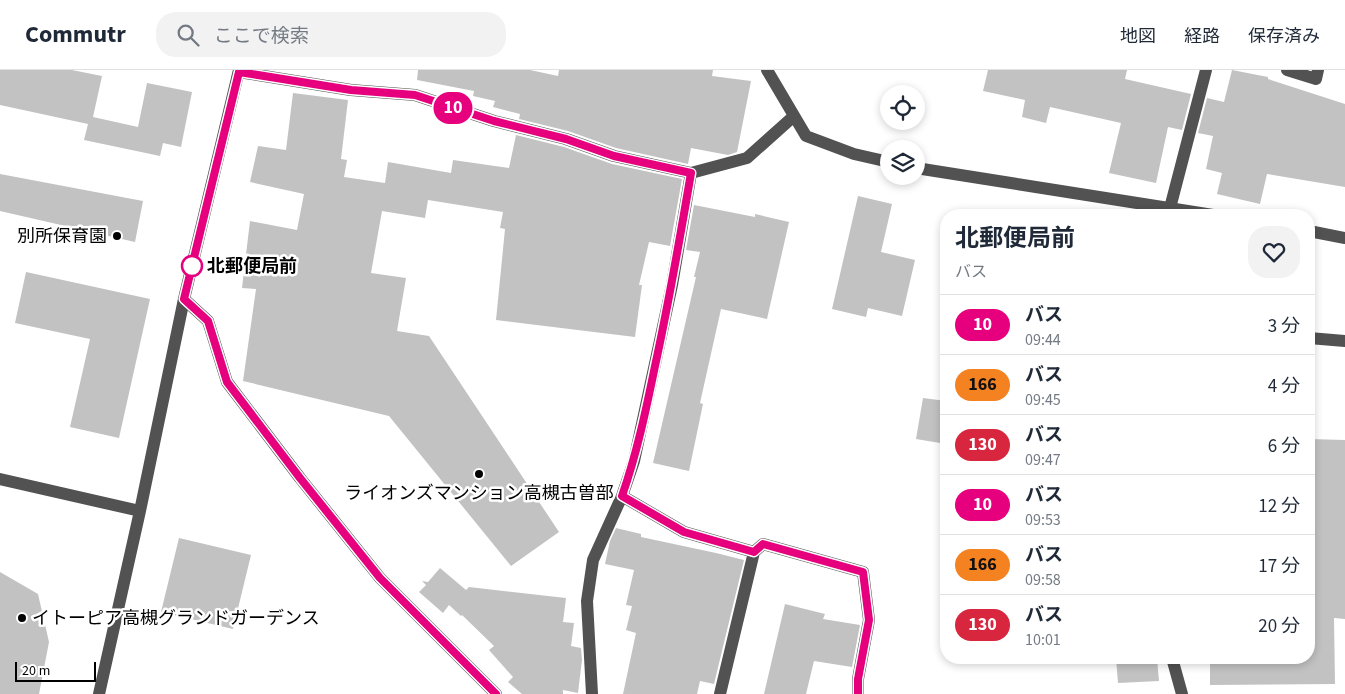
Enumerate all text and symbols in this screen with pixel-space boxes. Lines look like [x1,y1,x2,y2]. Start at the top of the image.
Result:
search box [156,12,506,57]
text: Commutr [25,17,126,52]
icon: search [174,21,202,49]
text: ここで検索 [214,23,309,50]
text: 地図 [1120,24,1156,49]
text: 経路 [1184,24,1220,49]
text: 保存済み [1248,24,1320,49]
map controls [880,85,925,185]
button: locate [880,85,925,130]
line badge: 10 [430,92,476,124]
text: 10 [443,95,463,120]
button: layers [880,140,925,185]
text: 北郵便局前 [955,221,1075,256]
place label: 別所保育園 [17,224,107,249]
button: heart [1248,226,1300,278]
marker: 別所保育園 [111,230,123,242]
place label: 北郵便局前 [207,254,297,279]
marker: 北郵便局前 [181,255,203,277]
text: バス [955,261,987,283]
text: バス [1025,302,1063,329]
text: 10 [973,312,992,337]
text: 3 分 [1268,313,1300,340]
text: 09:44 [1025,329,1061,351]
text: バス [1025,362,1063,389]
text: 166 [968,372,997,397]
text: 4 分 [1268,373,1300,400]
text: 09:45 [1025,389,1061,411]
text: バス [1025,422,1063,449]
text: 130 [968,432,997,457]
text: 6 分 [1268,433,1300,460]
text: 09:47 [1025,449,1061,471]
marker: ライオンズマンション高槻古曽部 [473,468,485,480]
place label: ライオンズマンション高槻古曽部 [344,481,614,506]
text: バス [1025,482,1063,509]
text: 10 [973,492,992,517]
text: 12 分 [1258,493,1300,520]
text: 09:53 [1025,509,1061,531]
text: バス [1025,542,1063,569]
text: 166 [968,552,997,577]
text: 17 分 [1258,553,1300,580]
text: 09:58 [1025,569,1061,591]
text: バス [1025,602,1063,629]
place label: イトーピア高槻グランドガーデンス [32,606,320,631]
marker: イトーピア高槻グランドガーデンス [16,612,28,624]
text: 130 [968,612,997,637]
text: 20 分 [1258,613,1300,640]
text: 10:01 [1025,629,1061,651]
scale bar [15,659,96,682]
text: 20 m [22,661,50,681]

